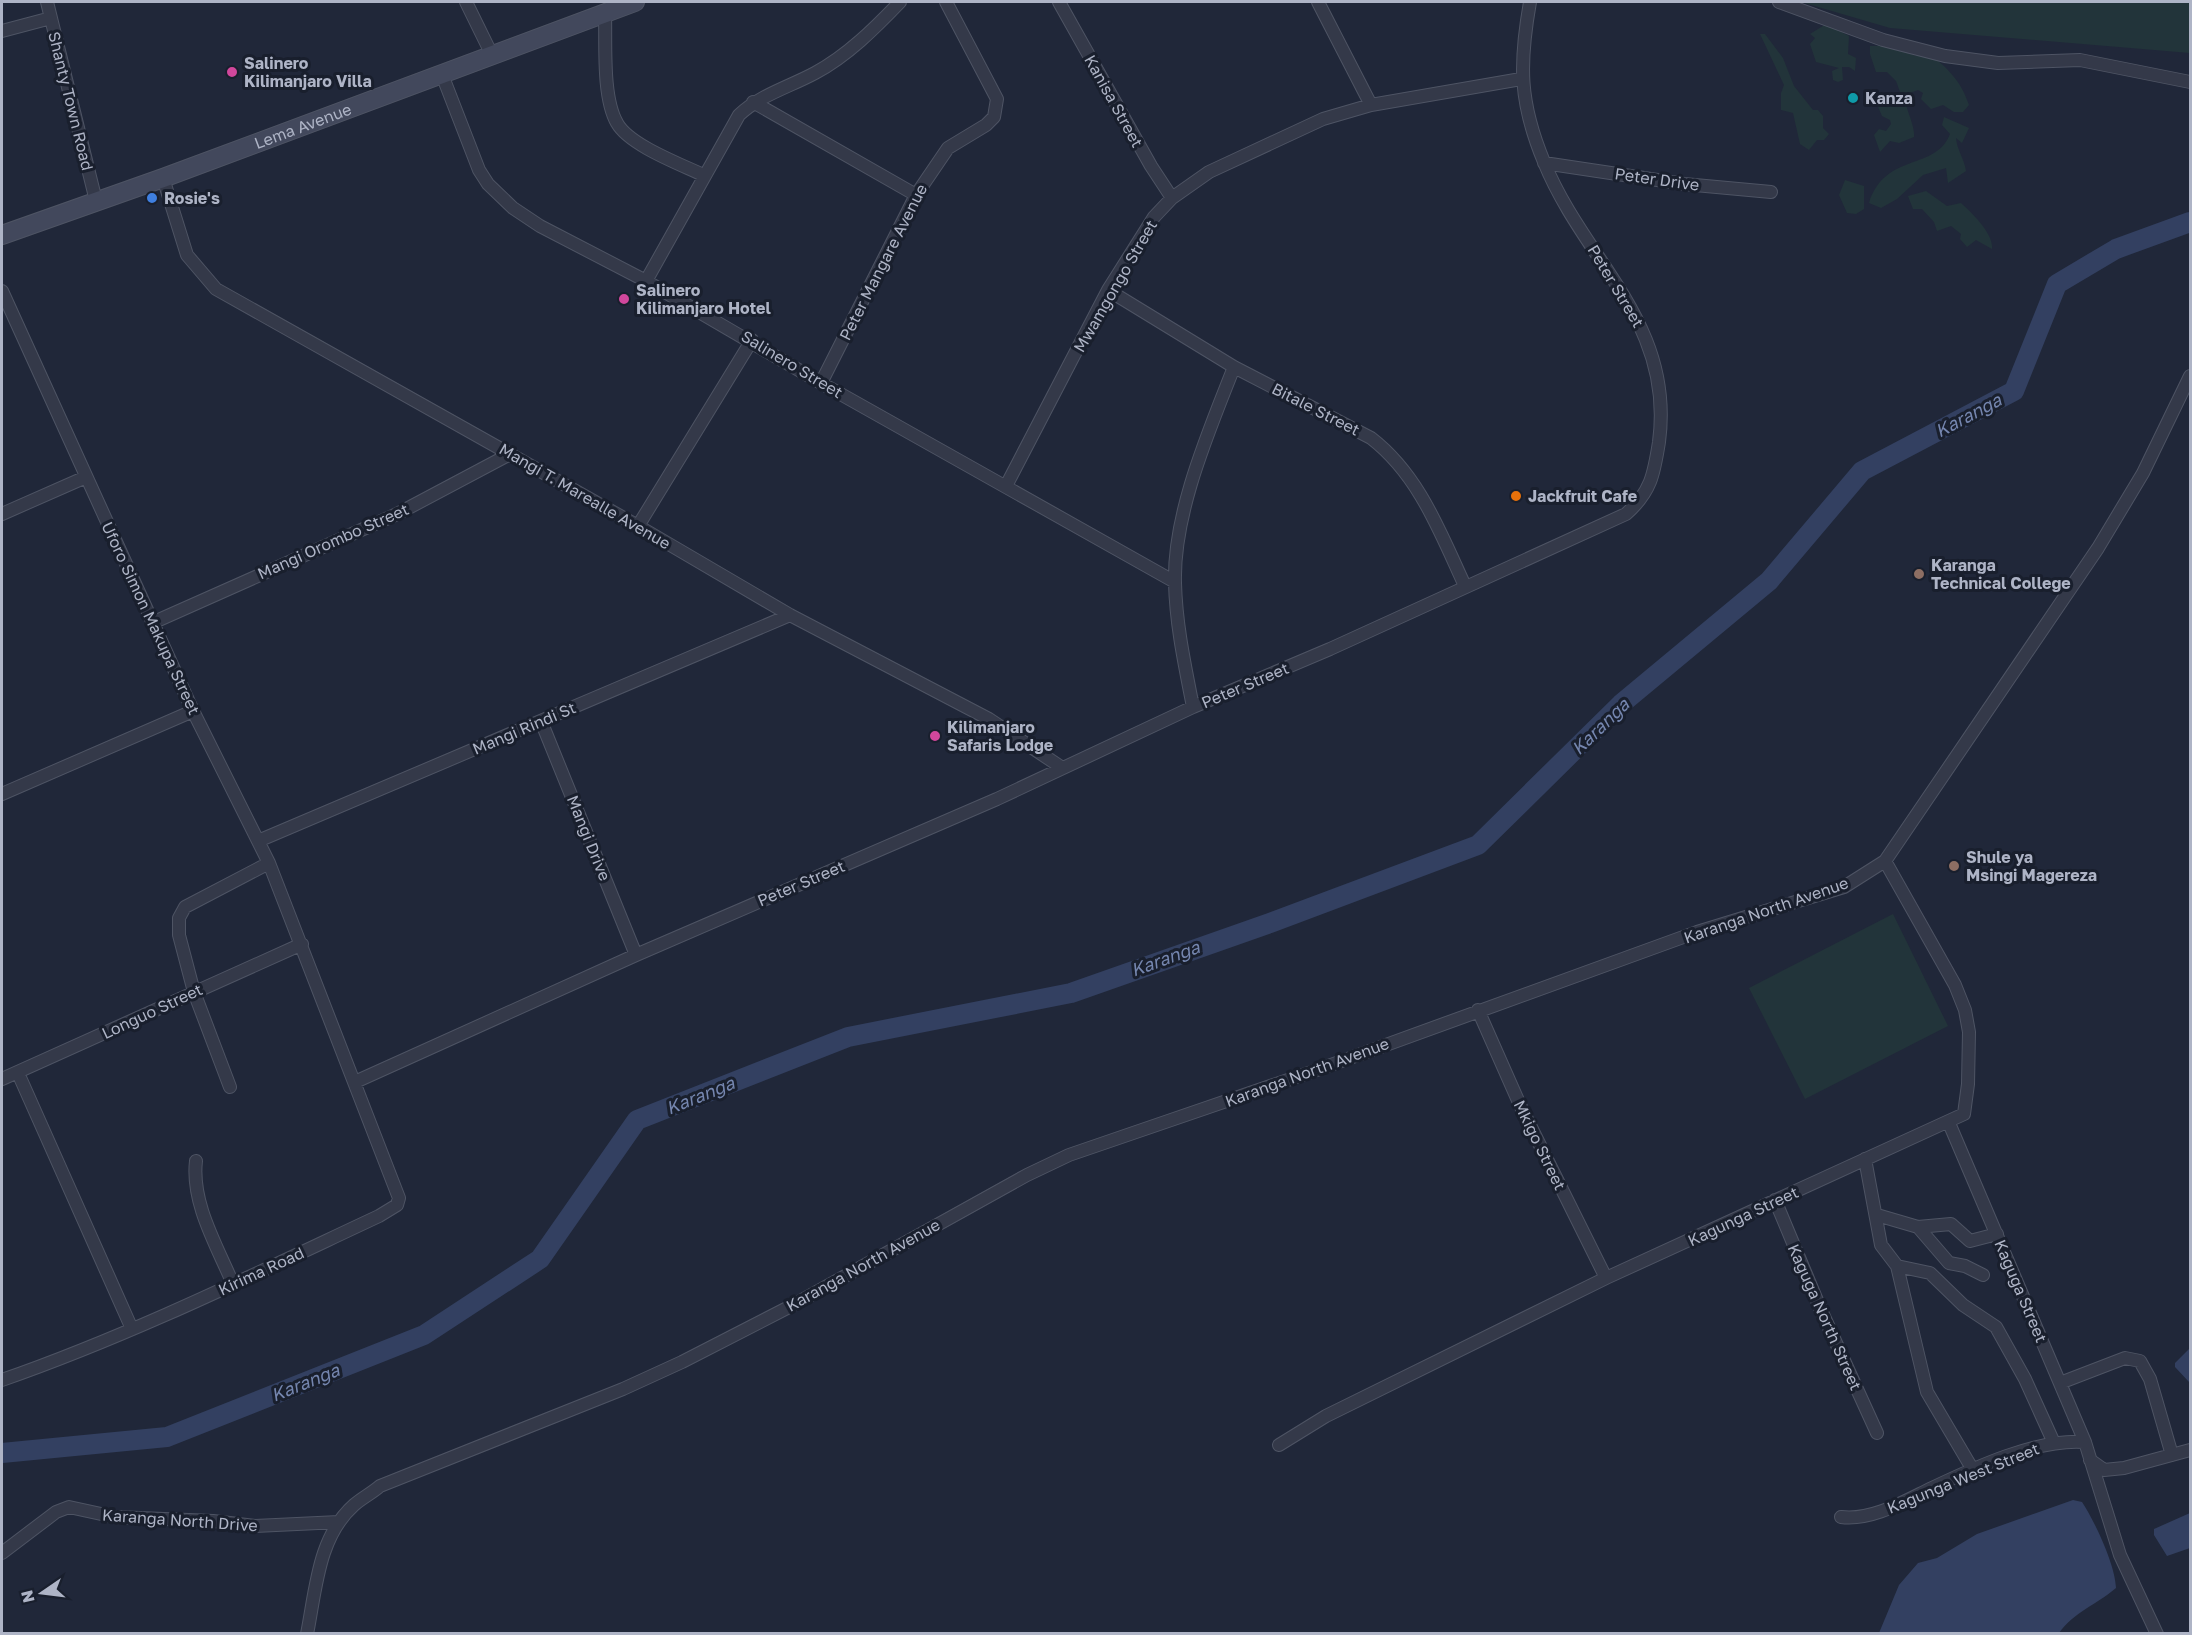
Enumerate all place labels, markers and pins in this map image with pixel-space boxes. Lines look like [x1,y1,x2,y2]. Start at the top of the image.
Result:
place label: Salinero Kilimanjaro Villa [244,53,372,91]
marker: Salinero Kilimanjaro Villa [225,65,239,79]
place label: Kanza [1865,88,1913,108]
marker: Kanza [1846,91,1860,105]
place label: Rosie's [164,188,220,208]
marker: Rosie's [145,191,159,205]
place label: Salinero Kilimanjaro Hotel [636,280,771,318]
marker: Salinero Kilimanjaro Hotel [617,292,631,306]
place label: Jackfruit Cafe [1528,486,1637,506]
marker: Jackfruit Cafe [1509,489,1523,503]
place label: Karanga Technical College [1931,555,2071,593]
marker: Karanga Technical College [1912,567,1926,581]
place label: Kilimanjaro Safaris Lodge [947,717,1053,755]
marker: Kilimanjaro Safaris Lodge [928,729,942,743]
place label: Shule ya Msingi Magereza [1966,847,2097,885]
marker: Shule ya Msingi Magereza [1947,859,1961,873]

